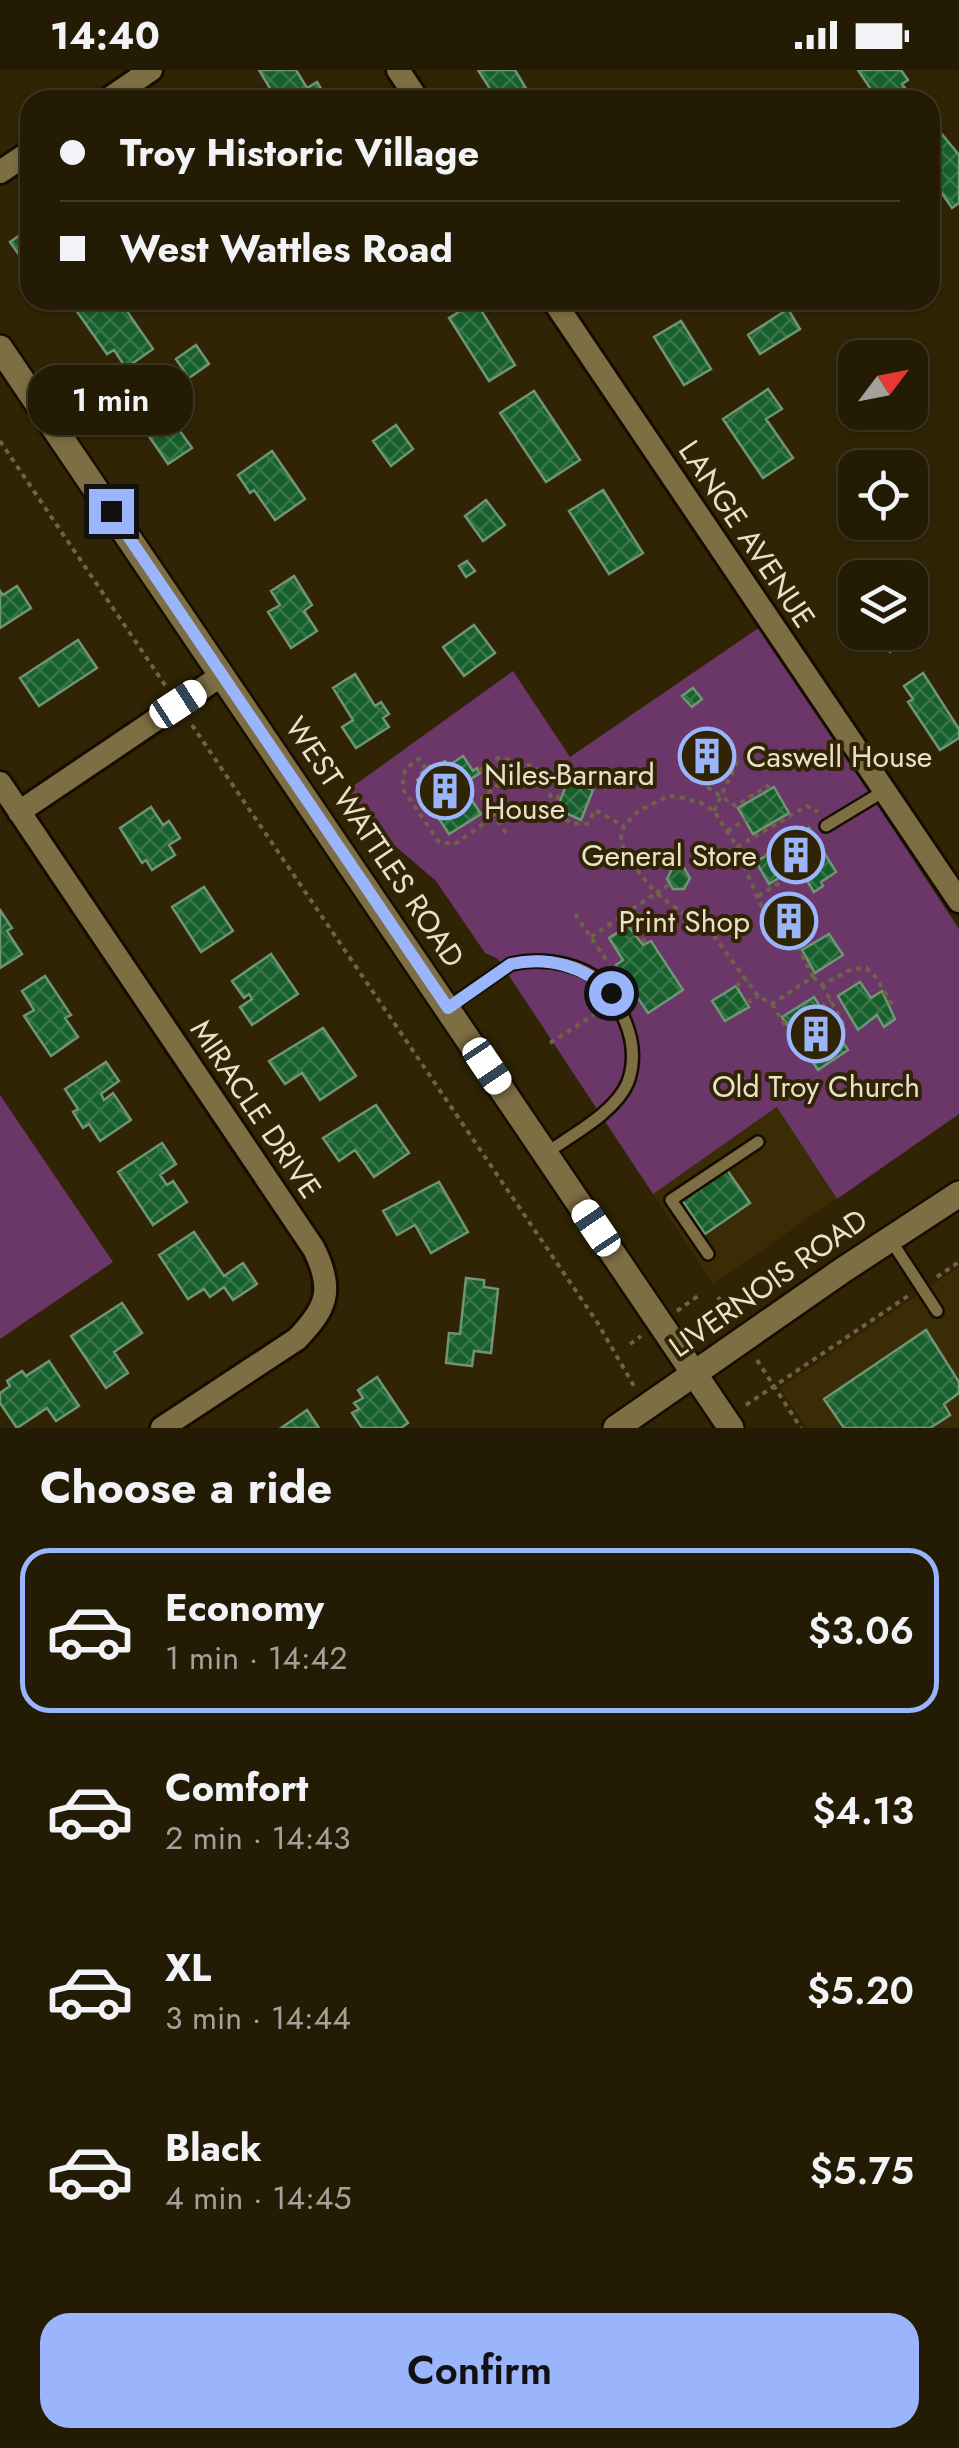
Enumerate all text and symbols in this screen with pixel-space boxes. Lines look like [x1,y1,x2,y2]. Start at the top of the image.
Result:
text: 14:40 [50,8,160,63]
text: Troy Historic Village [120,125,479,180]
text: West Wattles Road [120,221,453,276]
north arrow [838,340,928,430]
map controls [838,340,928,650]
callout: 1 min [28,366,194,436]
text: 1 min [72,377,149,423]
street label: LANGE AVENUE [668,432,826,636]
button: locate [838,450,928,540]
route end [89,489,134,534]
button: layers [838,560,928,650]
car [145,675,211,733]
street label: WEST WATTLES ROAD [275,708,475,976]
building icon: Caswell House [677,726,737,786]
place label: Caswell House [746,735,932,778]
place label: Niles-Barnard House [484,753,655,830]
building icon: Niles-Barnard House [415,761,475,821]
building icon: General Store [766,825,826,885]
place label: General Store [581,834,757,877]
building icon: Print Shop [759,891,819,951]
place label: Print Shop [618,900,750,943]
route start [589,971,634,1016]
building icon: Old Troy Church [786,1004,846,1064]
street label: MIRACLE DRIVE [180,1011,332,1207]
car [458,1033,516,1099]
place label: Old Troy Church [712,1065,920,1108]
car [567,1195,625,1261]
street label: LIVERNOIS ROAD [660,1198,876,1368]
text: Choose a ride [40,1455,332,1520]
text: Economy [165,1580,324,1635]
icon: car [45,1586,135,1676]
text: $3.06 [808,1603,914,1658]
text: 1 min · 14:42 [165,1635,347,1681]
text: Comfort [165,1760,308,1815]
icon: car [45,1766,135,1856]
text: $4.13 [812,1783,914,1838]
text: 2 min · 14:43 [165,1815,350,1861]
text: XL [165,1940,211,1995]
icon: car [45,1946,135,2036]
text: $5.20 [807,1963,914,2018]
text: 3 min · 14:44 [165,1995,351,2041]
text: Black [165,2120,262,2175]
icon: car [45,2126,135,2216]
text: $5.75 [810,2143,914,2198]
text: 4 min · 14:45 [165,2175,352,2221]
button: Confirm [40,2313,919,2428]

